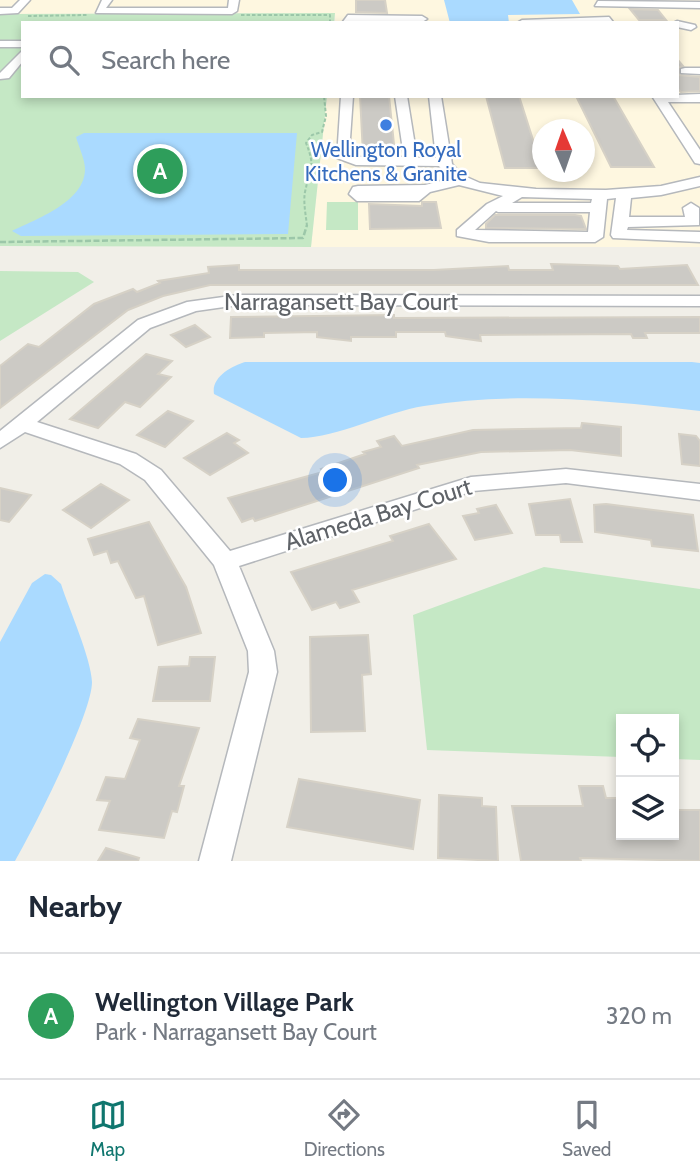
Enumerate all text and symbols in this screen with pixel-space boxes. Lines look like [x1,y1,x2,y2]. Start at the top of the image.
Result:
search box [21,21,679,98]
icon: search [45,41,83,79]
text: Search here [101,44,230,76]
marker: Wellington Royal Kitchens & Granite [378,117,394,133]
north arrow [532,119,595,182]
place label: Wellington Royal Kitchens & Granite [305,137,468,186]
pin: A [137,145,183,197]
street label: Narragansett Bay Court [224,287,458,316]
your location [318,463,352,497]
street label: Alameda Bay Court [281,472,475,556]
map controls [616,714,679,840]
button: locate [616,714,679,777]
button: layers [616,777,679,840]
text: Nearby [28,888,122,925]
text: Wellington Village Park [95,986,354,1018]
text: A [44,1002,58,1030]
text: 320 m [606,1002,672,1030]
text: Park · Narragansett Bay Court [95,1018,377,1046]
tab: Map [89,1096,127,1161]
tab: Directions [304,1096,385,1161]
tab: Saved [562,1096,611,1161]

